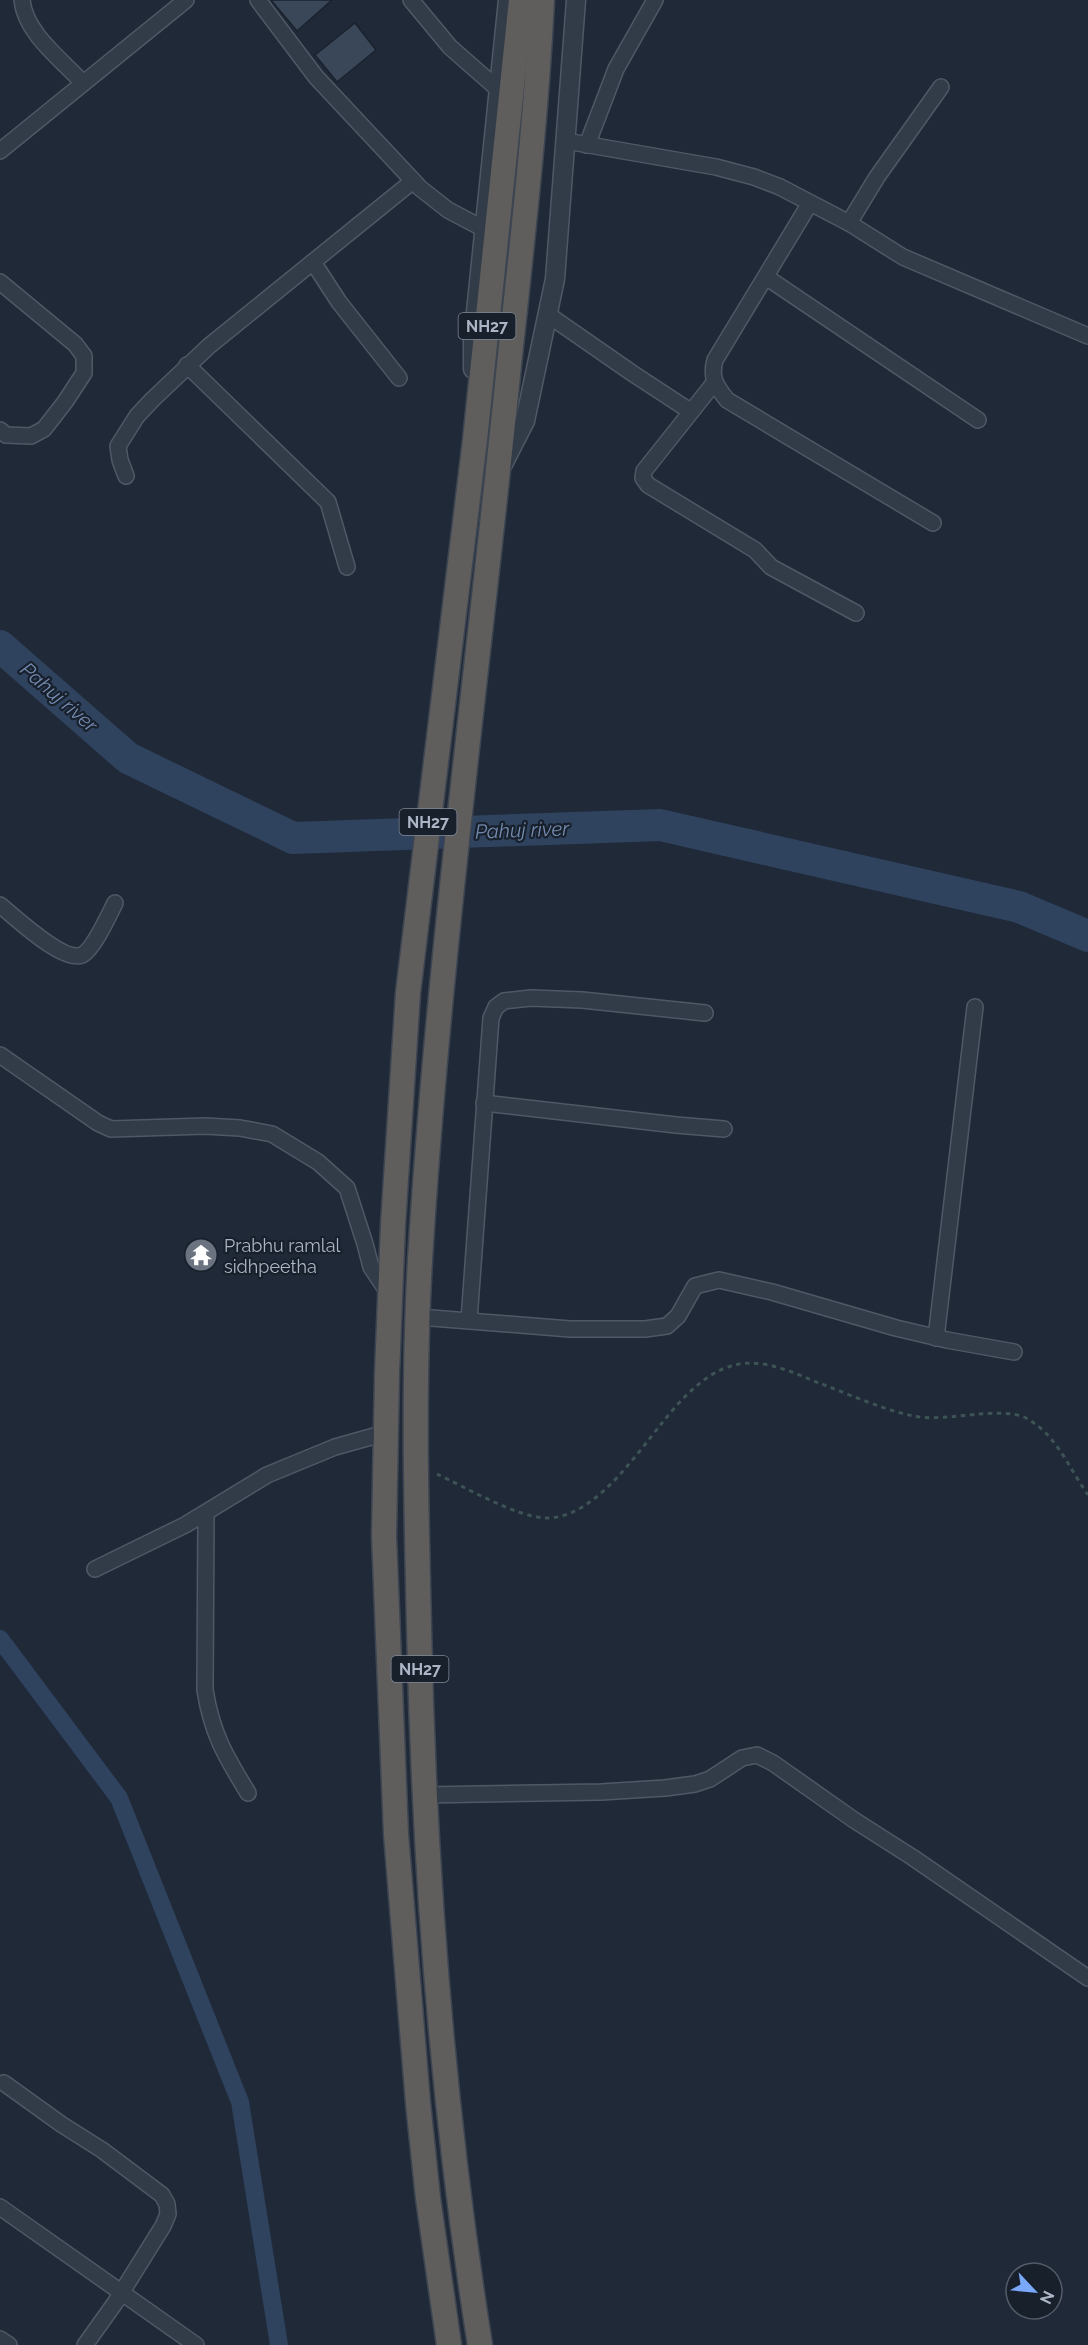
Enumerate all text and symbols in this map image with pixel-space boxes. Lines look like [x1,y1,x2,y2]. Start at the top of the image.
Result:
road number: NH27 [458,313,516,339]
water label: Pahuj river [16,657,103,738]
road number: NH27 [400,809,456,835]
water label: Pahuj river [475,816,571,844]
place label: Prabhu ramlal sidhpeetha [224,1235,341,1277]
temple icon: Prabhu ramlal sidhpeetha [183,1237,219,1273]
road number: NH27 [392,1656,448,1682]
north arrow [1004,2261,1064,2321]
text: N [1036,2288,1058,2307]

